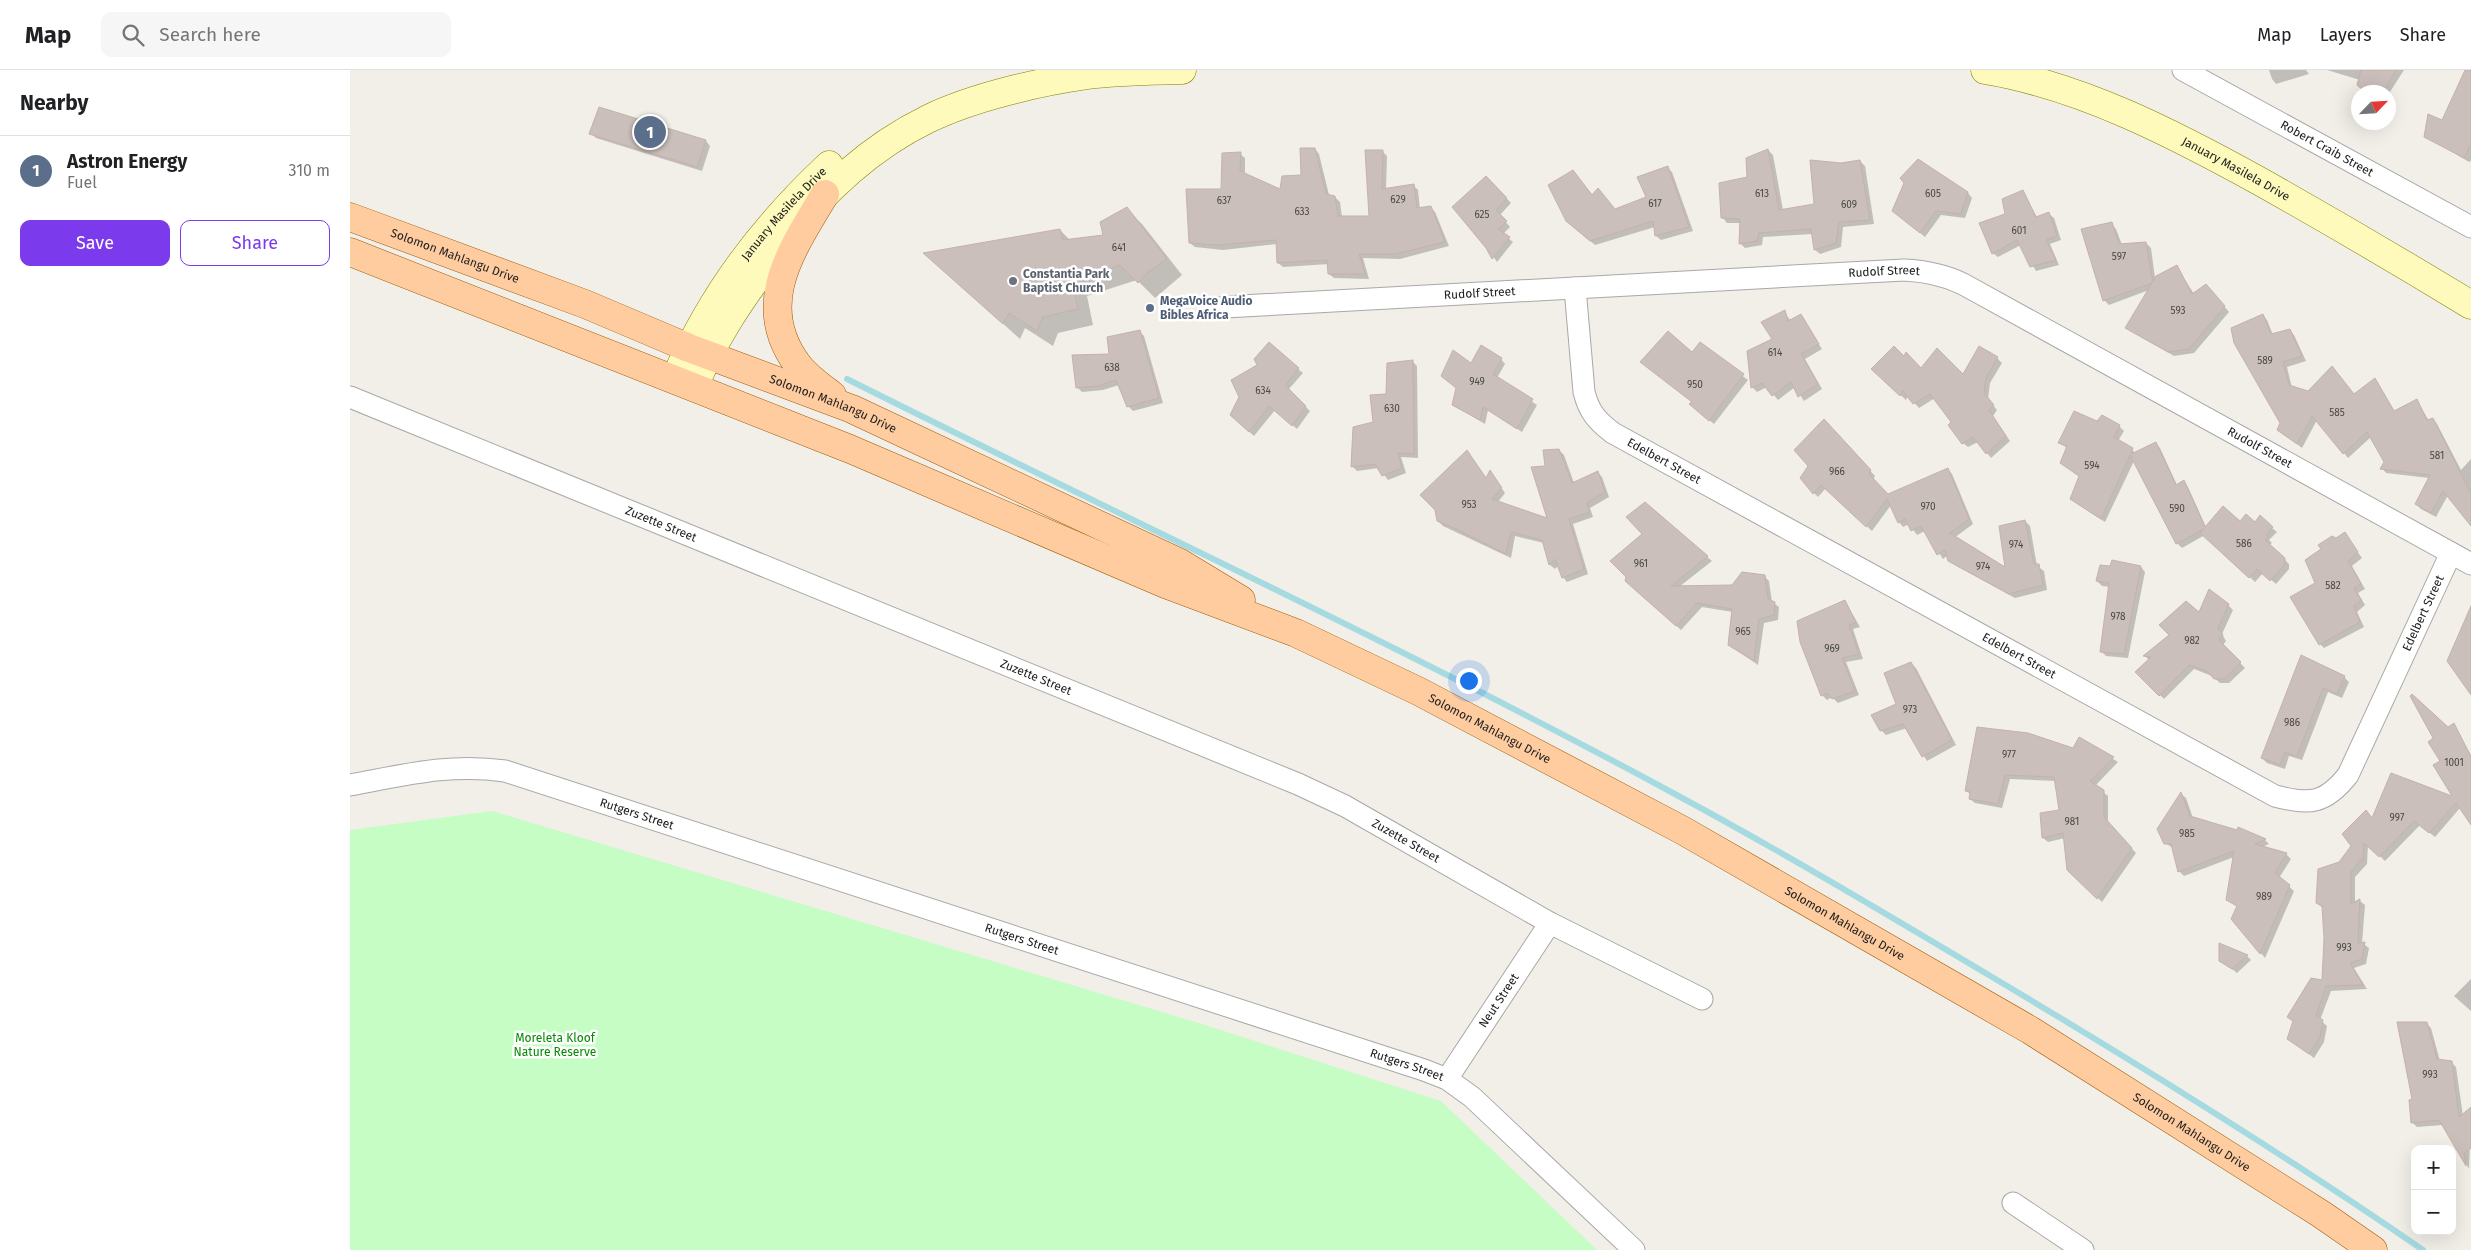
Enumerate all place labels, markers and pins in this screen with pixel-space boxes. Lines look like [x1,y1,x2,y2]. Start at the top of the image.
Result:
pin: 1 [634,113,666,151]
place label: Constantia Park Baptist Church [1023,267,1110,295]
marker: Constantia Park Baptist Church [1007,275,1019,287]
place label: MegaVoice Audio Bibles Africa [1160,294,1252,322]
marker: MegaVoice Audio Bibles Africa [1144,302,1156,314]

